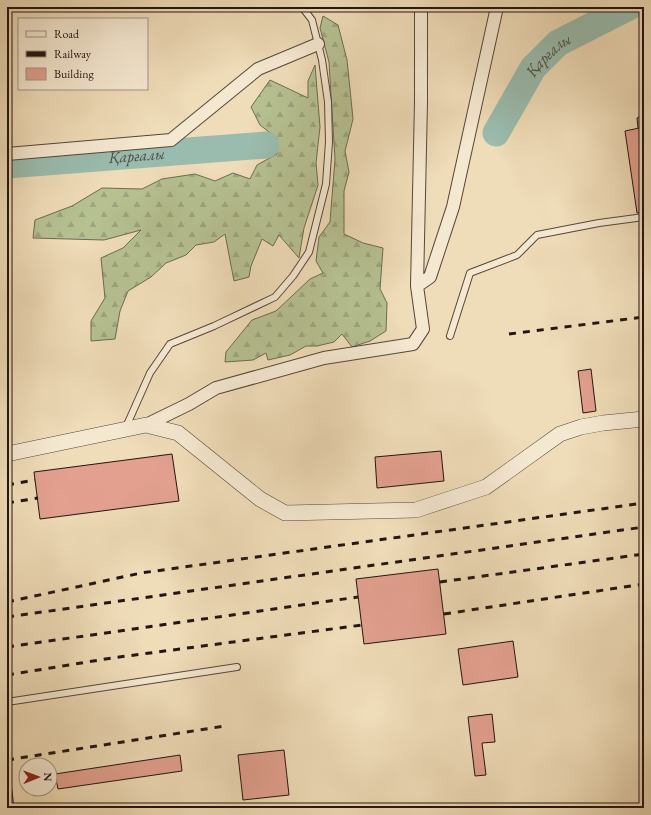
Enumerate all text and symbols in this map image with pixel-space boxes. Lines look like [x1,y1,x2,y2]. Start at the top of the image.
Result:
legend [18,18,148,90]
text: Road [54,26,80,42]
water label: Қарғалы [519,28,574,81]
text: Railway [54,46,92,62]
text: Building [54,66,95,82]
water label: Қарғалы [107,142,166,168]
north arrow [18,757,58,797]
text: N [41,772,55,781]

